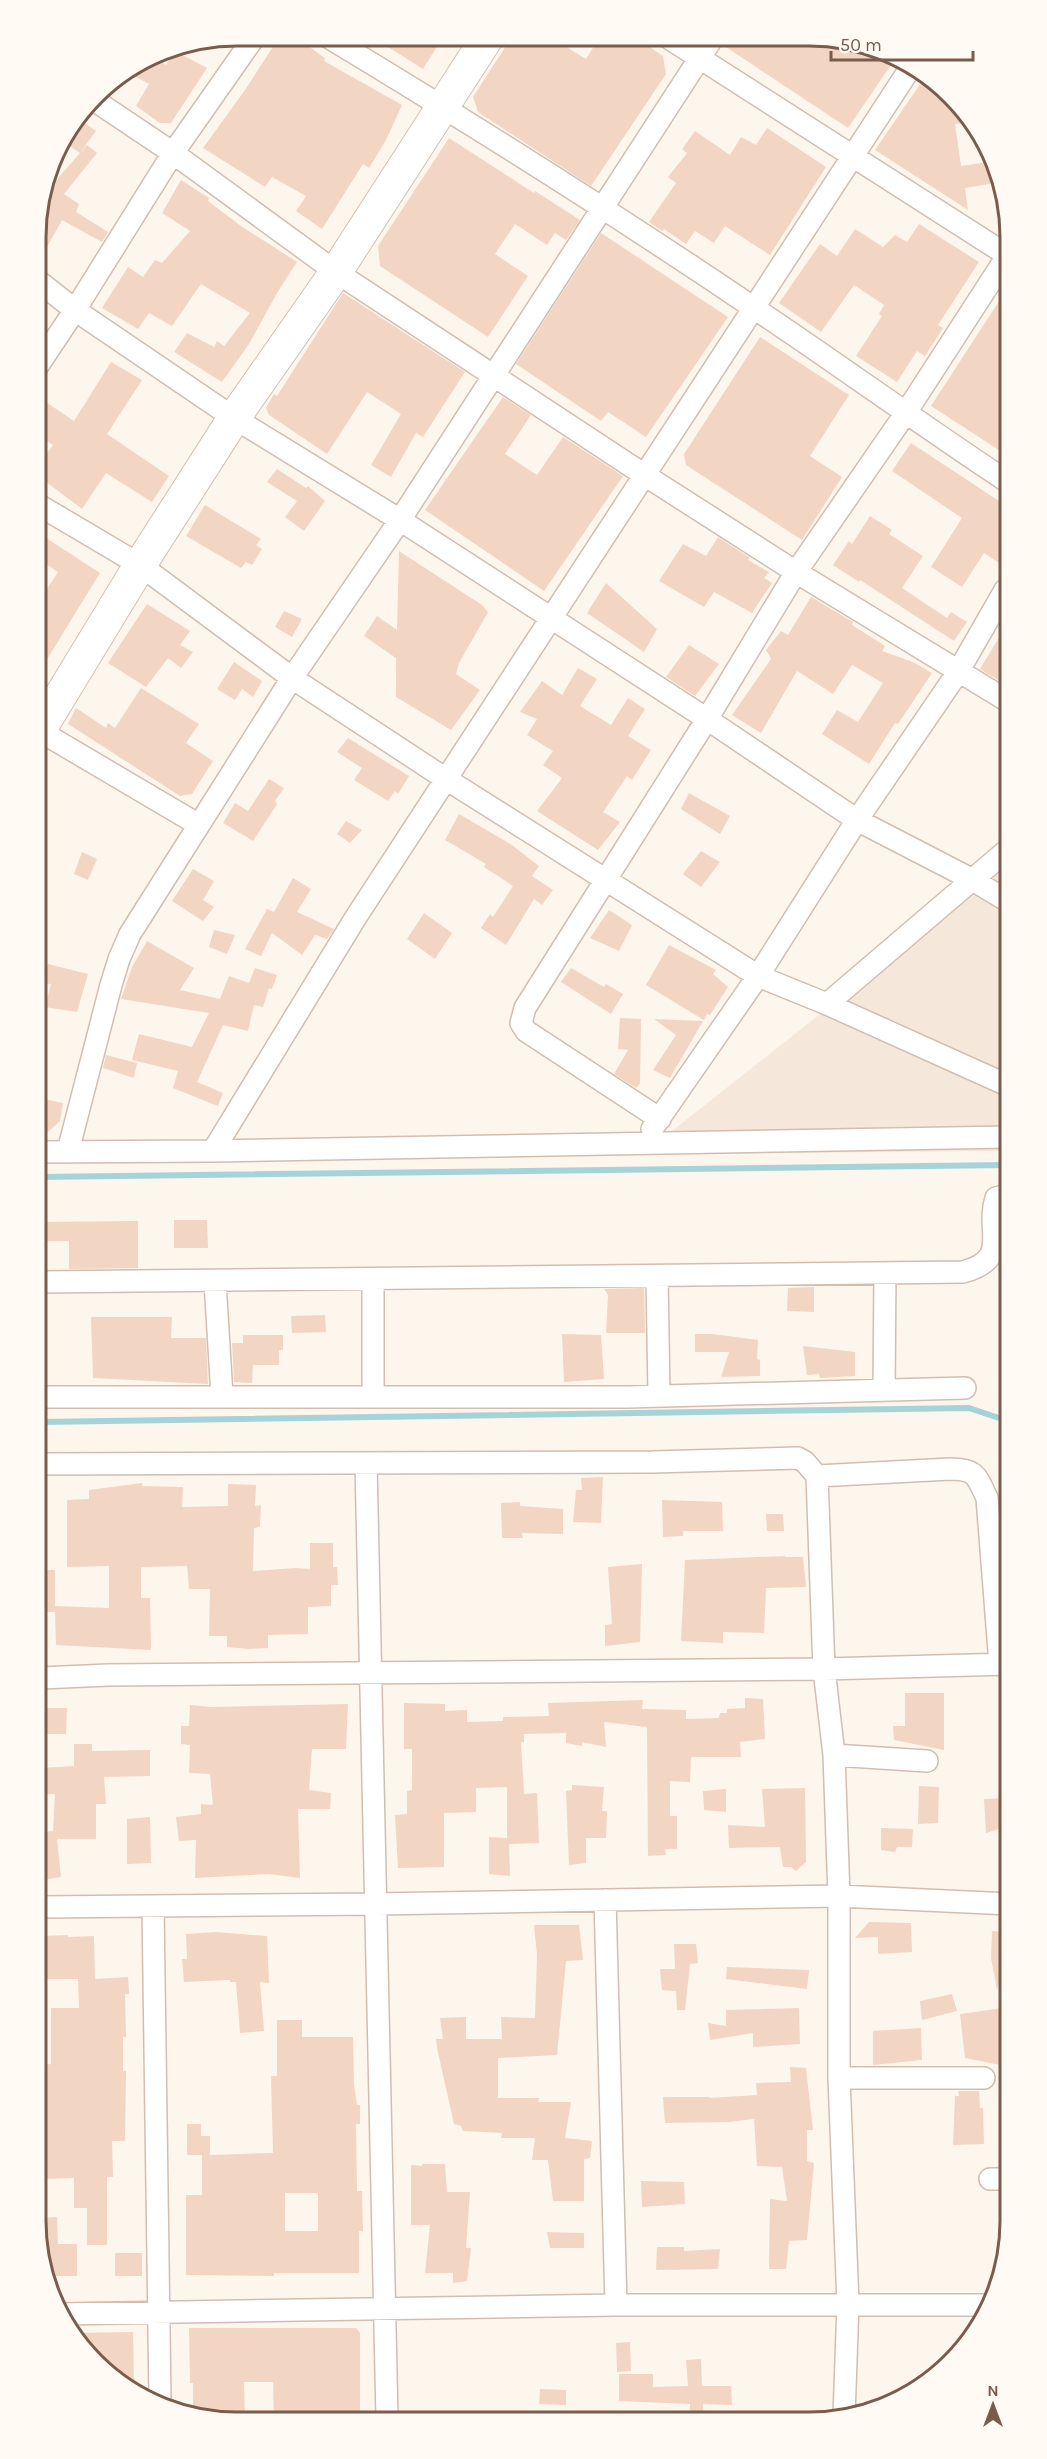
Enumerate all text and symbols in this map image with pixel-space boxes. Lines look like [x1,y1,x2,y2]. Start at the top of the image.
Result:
scale bar [831,24,974,62]
text: 50 m [840,34,882,56]
north arrow [963,2375,1023,2435]
text: N [987,2381,999,2400]

